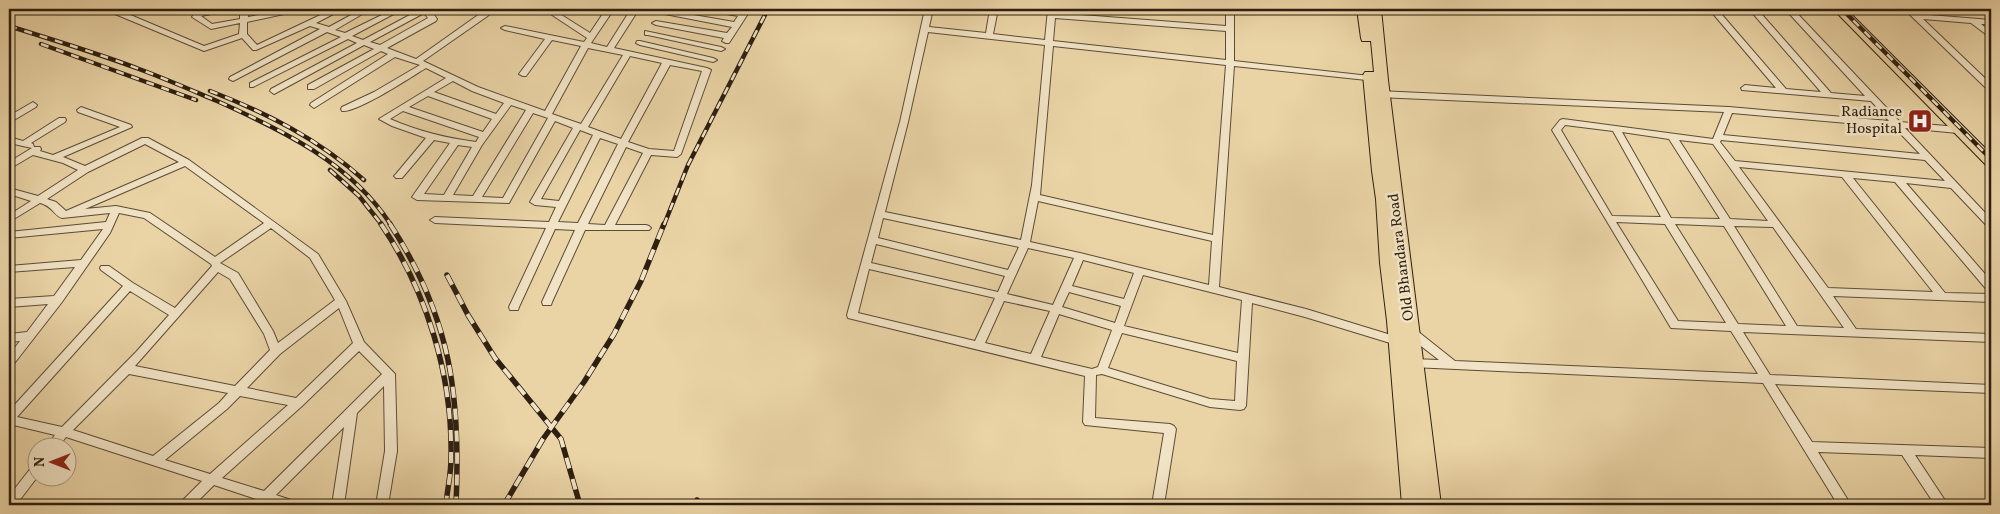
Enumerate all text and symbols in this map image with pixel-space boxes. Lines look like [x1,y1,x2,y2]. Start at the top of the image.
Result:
place label: Radiance Hospital [1841,102,1902,140]
hospital icon: Radiance Hospital [1907,108,1933,134]
street label: Old Bhandara Road [1384,192,1420,322]
north arrow [28,436,78,486]
text: N [31,457,50,467]

